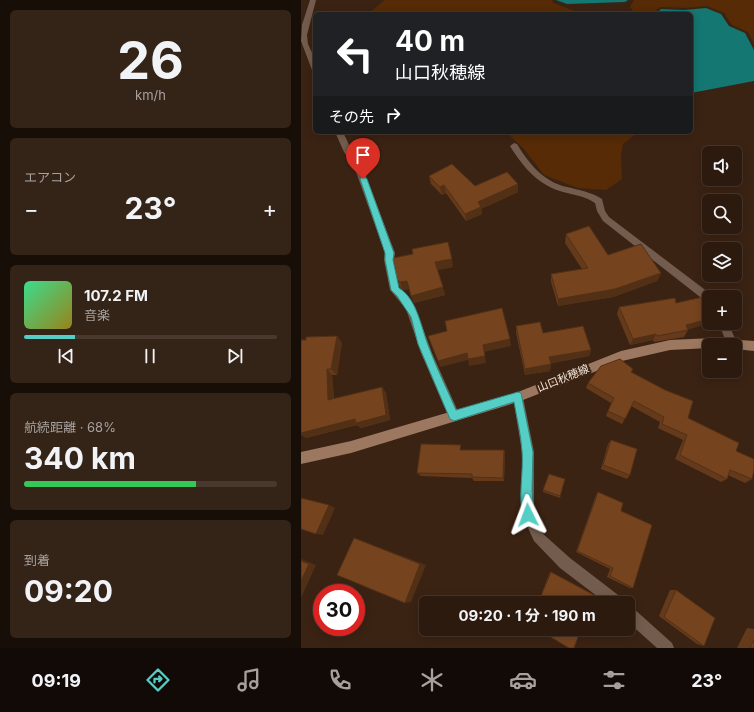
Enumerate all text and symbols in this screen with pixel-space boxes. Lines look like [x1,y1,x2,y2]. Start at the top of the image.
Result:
text: 40 m [395,24,465,58]
icon: left [329,28,381,80]
text: 26 [117,29,184,92]
text: 山口秋穂線 [395,62,485,83]
text: km/h [135,87,166,103]
icon: right [382,104,404,126]
text: その先 [329,107,374,126]
pin [346,138,380,179]
icon: arrive [352,144,374,166]
map controls [702,146,742,378]
button: sound [702,146,742,186]
text: エアコン [24,169,76,185]
text: 23° [125,190,176,226]
button: search [702,194,742,234]
text: − [24,196,39,222]
text: + [262,196,277,222]
button: layers [702,242,742,282]
text: 107.2 FM [84,286,148,305]
button: + [702,290,742,330]
text: 音楽 [84,307,110,323]
button: − [702,338,742,378]
icon: previous [55,345,77,367]
icon: pause [139,345,161,367]
icon: next [224,345,246,367]
street label: 山口秋穂線 [535,361,591,395]
text: 航続距離 · 68% [24,419,116,435]
text: 340 km [24,440,136,476]
position arrow [507,494,549,536]
text: 到着 [24,552,50,568]
text: 09:20 [24,573,113,609]
speed limit sign: 30 [313,584,365,636]
text: 09:20 · 1 分 · 190 m [458,606,596,625]
icon: directions [144,666,172,694]
icon: music [235,666,263,694]
icon: phone [326,666,354,694]
icon: climate [418,666,446,694]
icon: car [509,666,537,694]
icon: filters [600,666,628,694]
text: 09:19 [32,670,81,691]
text: 23° [691,670,722,691]

